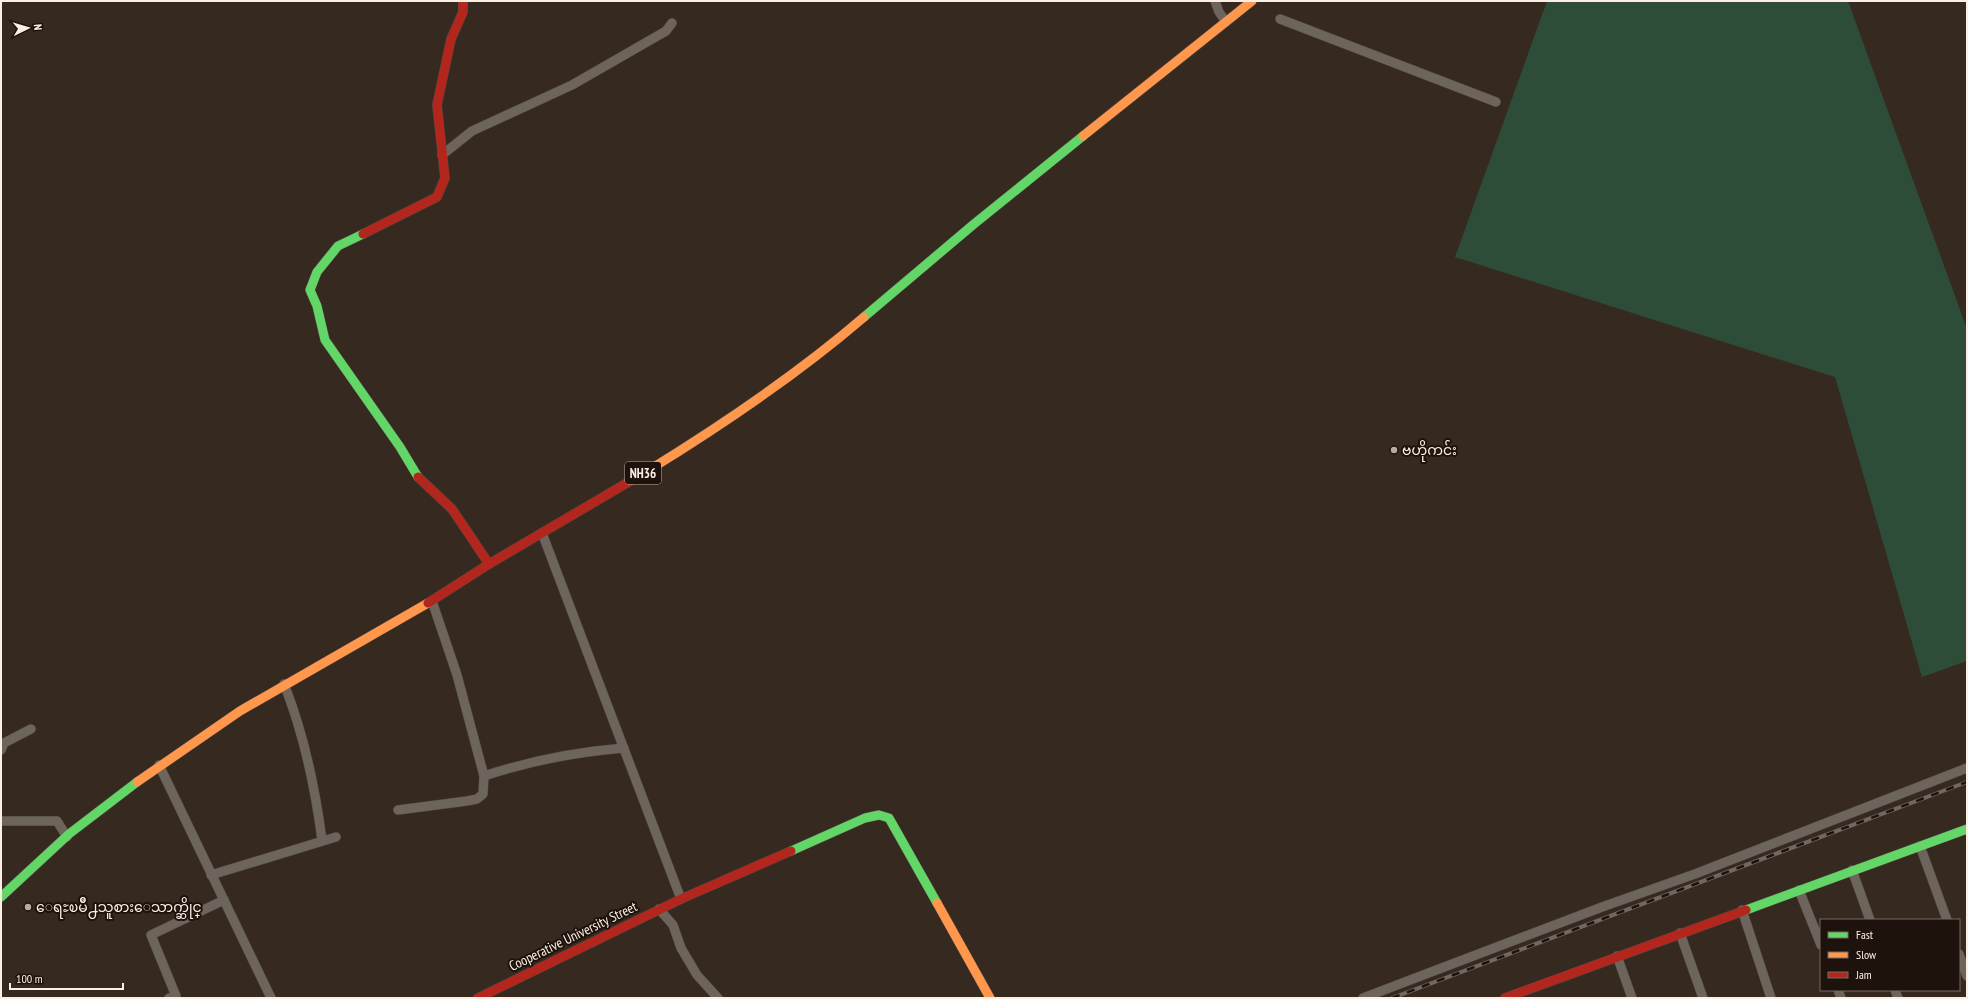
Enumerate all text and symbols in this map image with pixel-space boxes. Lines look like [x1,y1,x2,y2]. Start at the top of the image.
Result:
north arrow [8,8,48,48]
text: N [31,24,45,31]
place label: ဗဟိုကင်း [1402,440,1457,462]
marker: ဗဟိုကင်း [1389,445,1399,455]
road number: NH36 [625,462,661,484]
place label: ေရႊၿမိဳ႕သူစားေသာက္ဆိုင္ [36,897,202,919]
street label: Cooperative University Street [506,897,640,975]
marker: ေရႊၿမိဳ႕သူစားေသာက္ဆိုင္ [23,902,33,912]
legend [1820,919,1960,991]
text: Fast [1856,927,1874,942]
text: Slow [1856,947,1877,962]
scale bar [10,965,123,991]
text: Jam [1855,967,1872,982]
text: 100 m [16,971,43,986]

